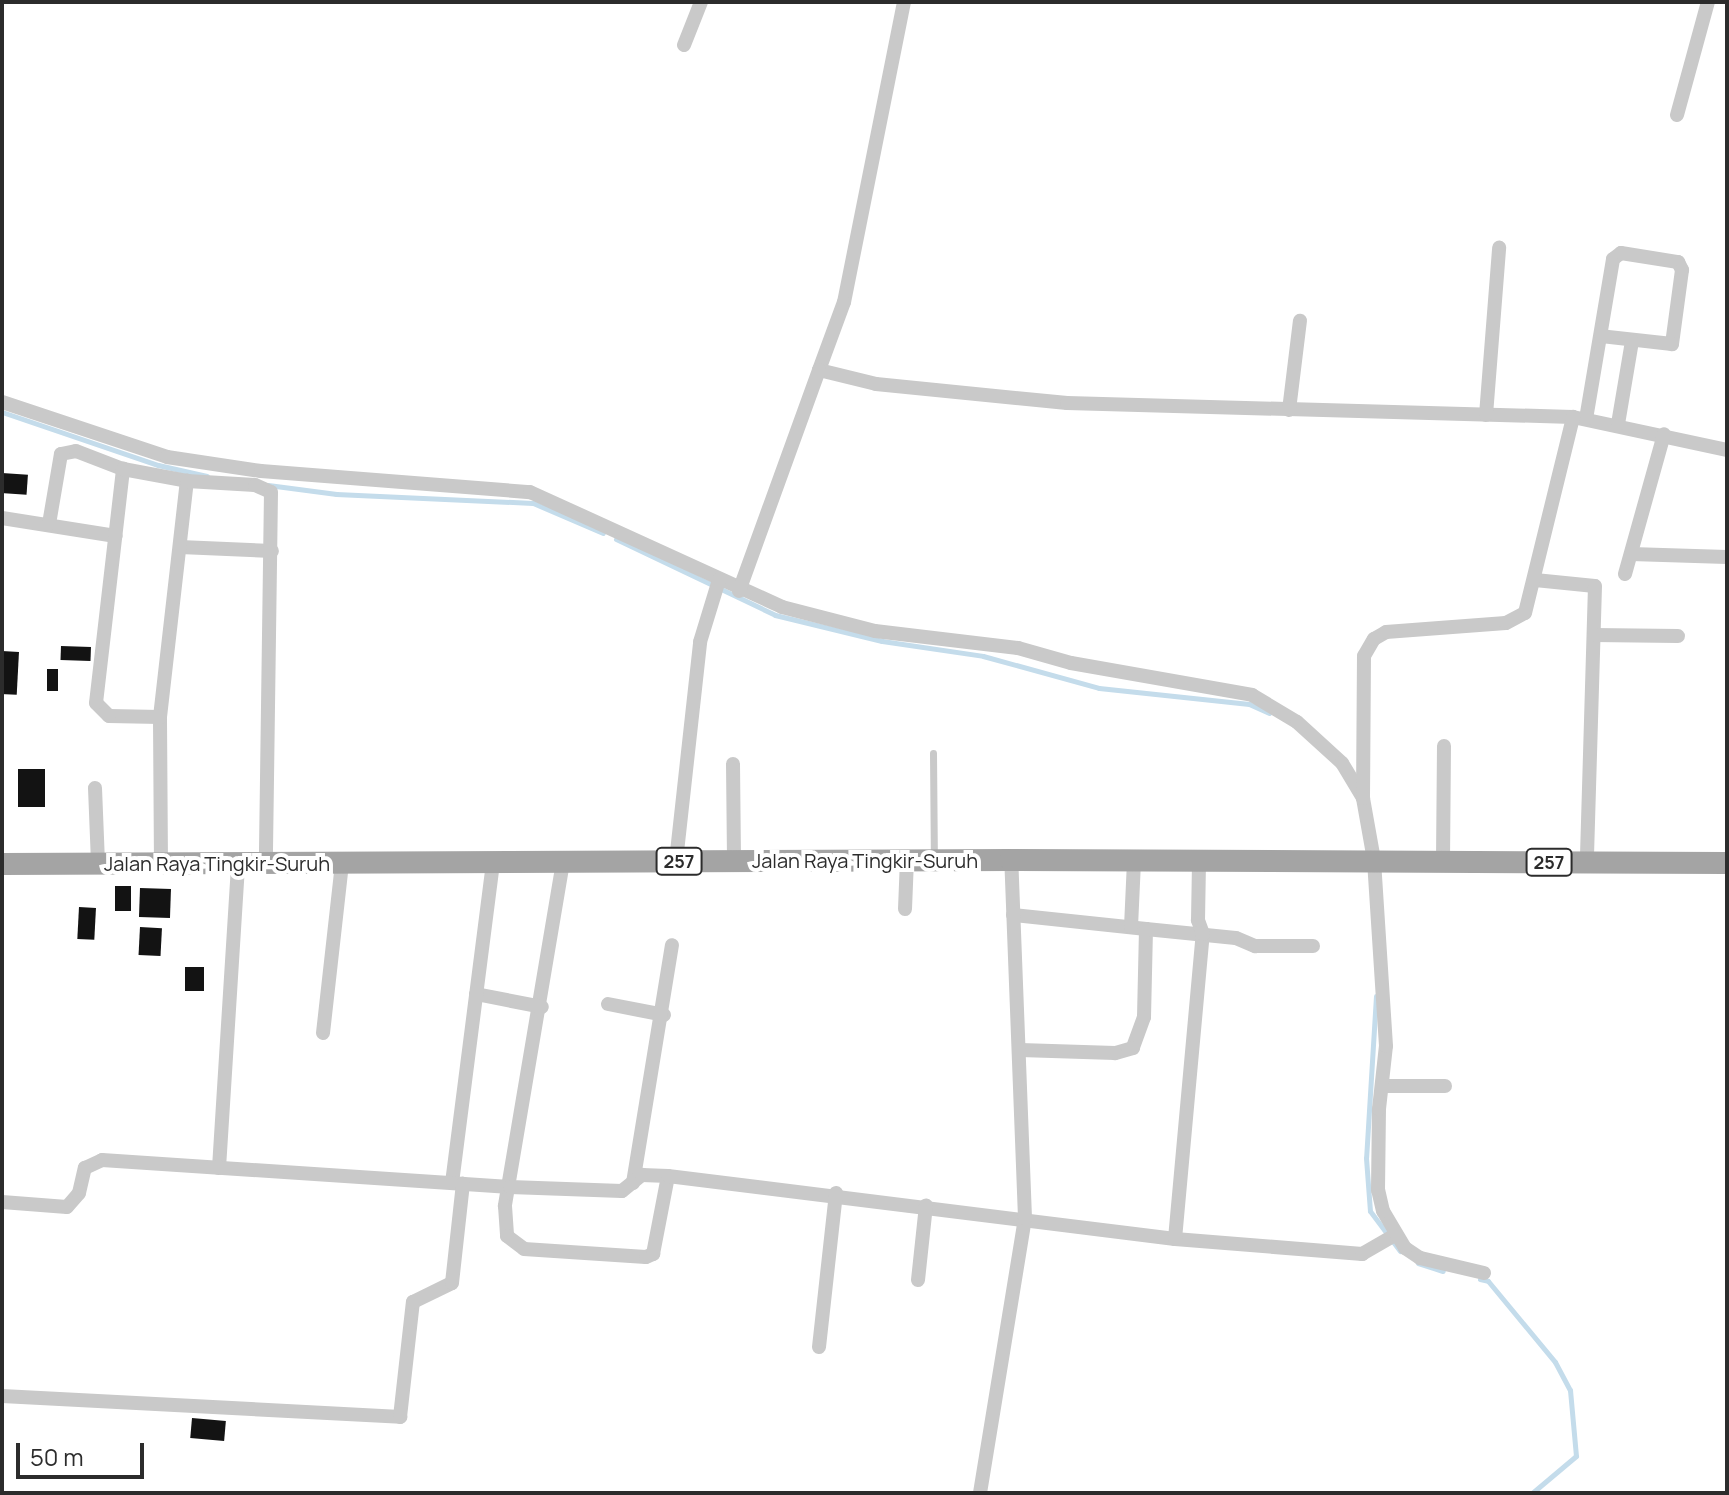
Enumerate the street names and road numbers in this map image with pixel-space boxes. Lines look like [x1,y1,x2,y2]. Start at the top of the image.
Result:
road number: 257 [655,847,703,875]
street label: Jalan Raya Tingkir-Suruh [752,848,978,872]
road number: 257 [1525,848,1573,876]
street label: Jalan Raya Tingkir-Suruh [104,851,330,875]

